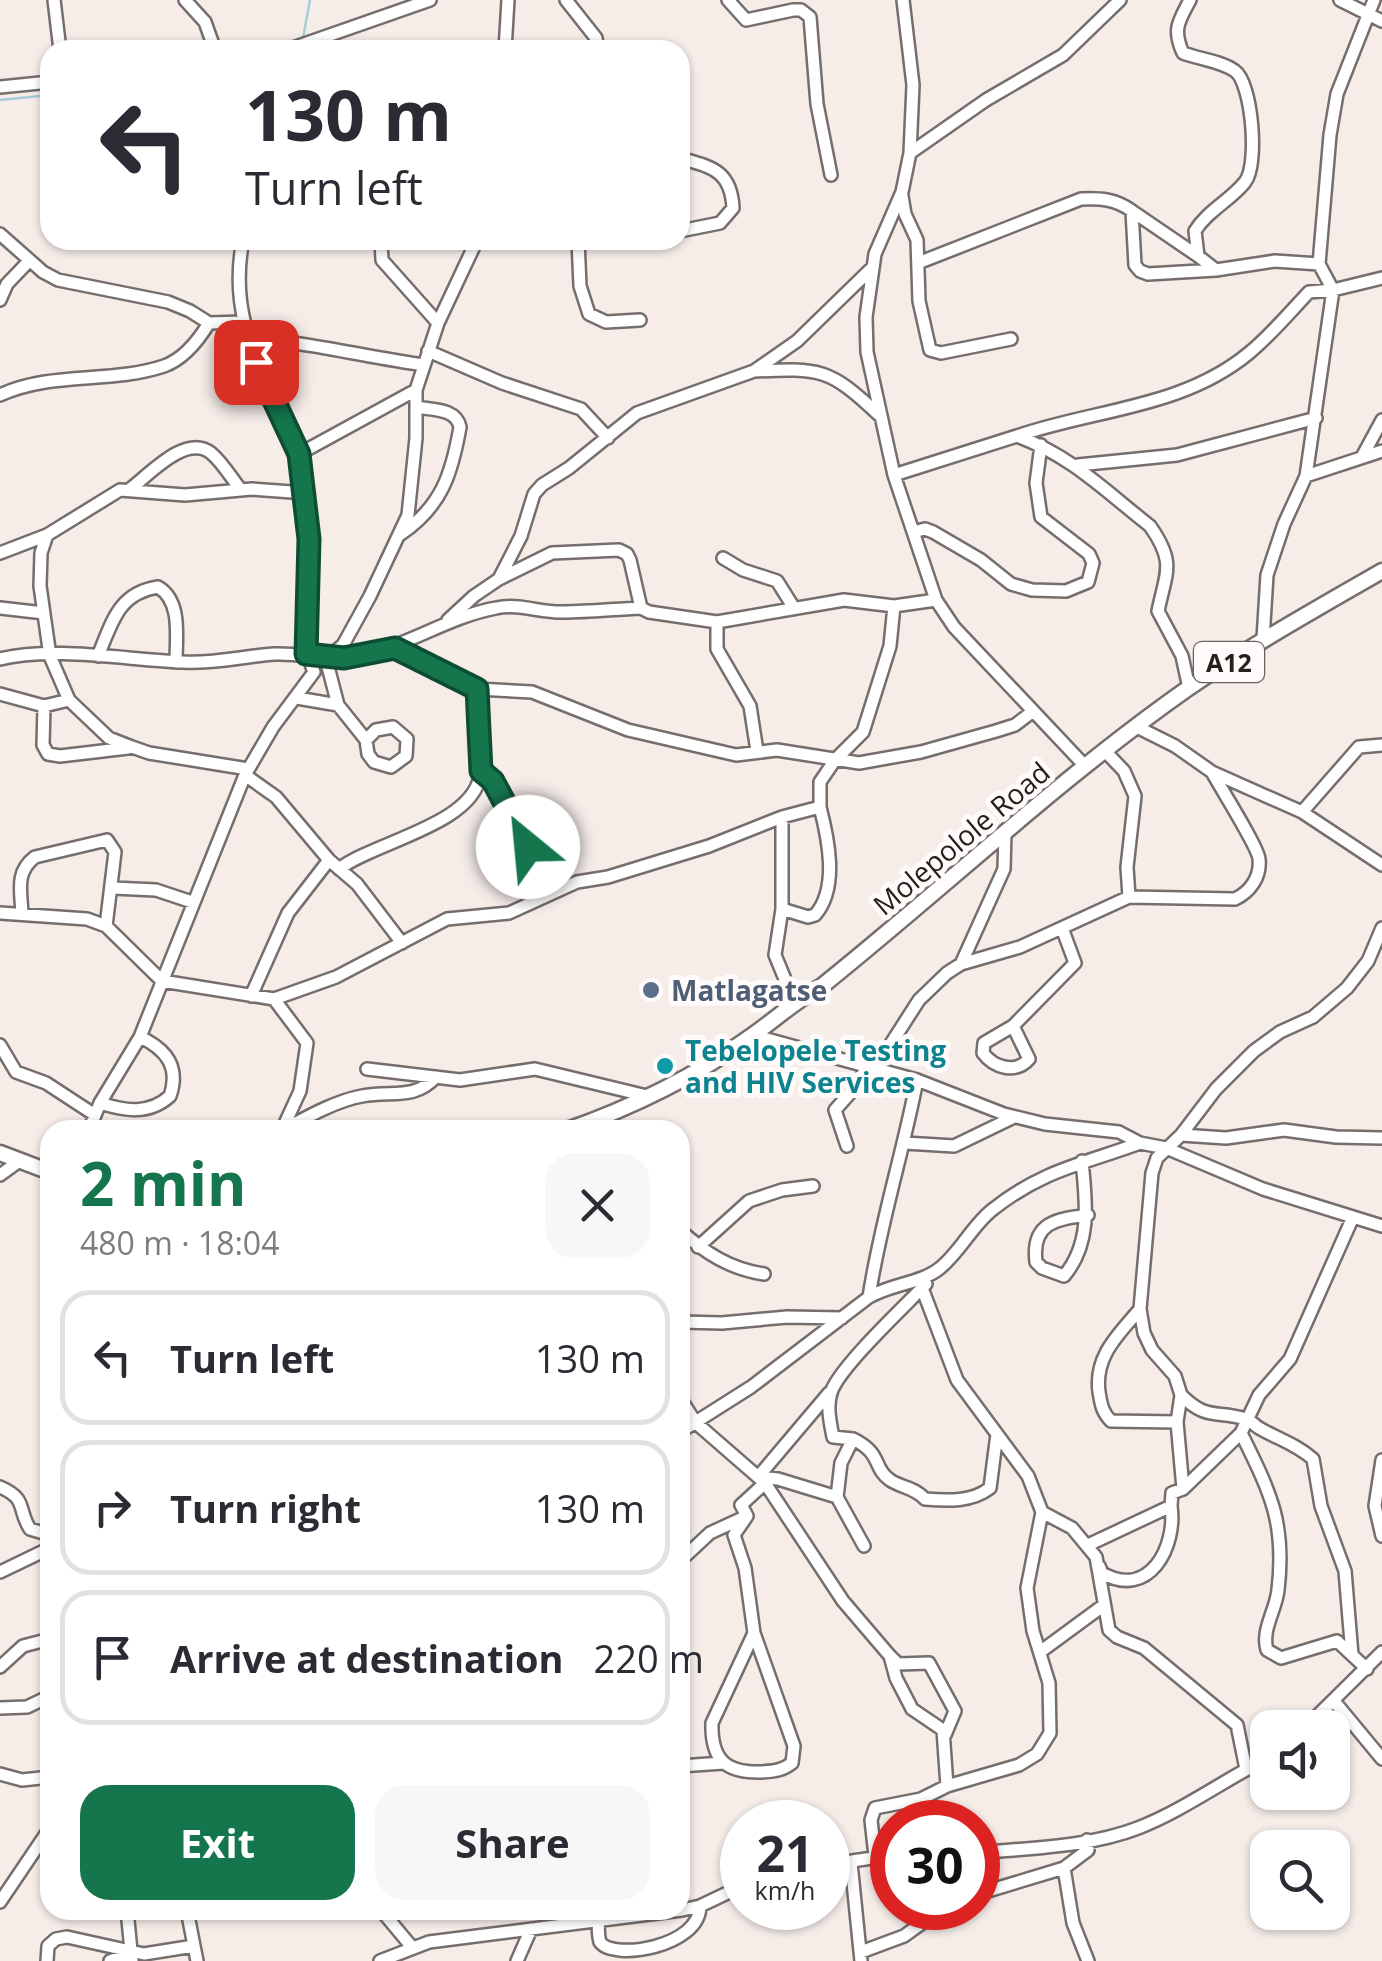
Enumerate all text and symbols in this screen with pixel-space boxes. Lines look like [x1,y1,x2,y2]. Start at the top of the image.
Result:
text: 130 m [245,66,452,162]
icon: left [80,80,210,210]
text: Turn left [245,157,423,218]
pin [214,320,299,405]
icon: arrive [229,335,284,390]
road number: A12 [1194,642,1264,682]
street label: Molepolole Road [865,753,1057,923]
position arrow [476,795,580,899]
place label: Matlagatse [671,971,827,1009]
marker: Matlagatse [640,979,662,1001]
place label: Tebelopele Testing and HIV Services [685,1031,946,1101]
marker: Tebelopele Testing and HIV Services [654,1055,676,1077]
text: 2 min [80,1142,247,1224]
button: close [545,1153,650,1258]
text: 480 m · 18:04 [80,1221,279,1264]
icon: left [85,1330,140,1385]
text: Turn left [170,1332,334,1384]
text: 130 m [535,1332,645,1384]
icon: right [85,1480,140,1535]
text: Turn right [170,1482,361,1534]
text: 130 m [535,1482,645,1534]
icon: arrive [85,1630,140,1685]
text: Arrive at destination [170,1632,564,1684]
text: 220 m [594,1632,704,1684]
map controls [1250,1710,1350,1930]
button: sound [1250,1710,1350,1810]
button: Exit [80,1785,355,1900]
button: Share [375,1785,650,1900]
speed limit sign: 30 [870,1800,1000,1930]
text: 21 [756,1819,814,1887]
button: search [1250,1830,1350,1930]
text: km/h [755,1873,815,1907]

